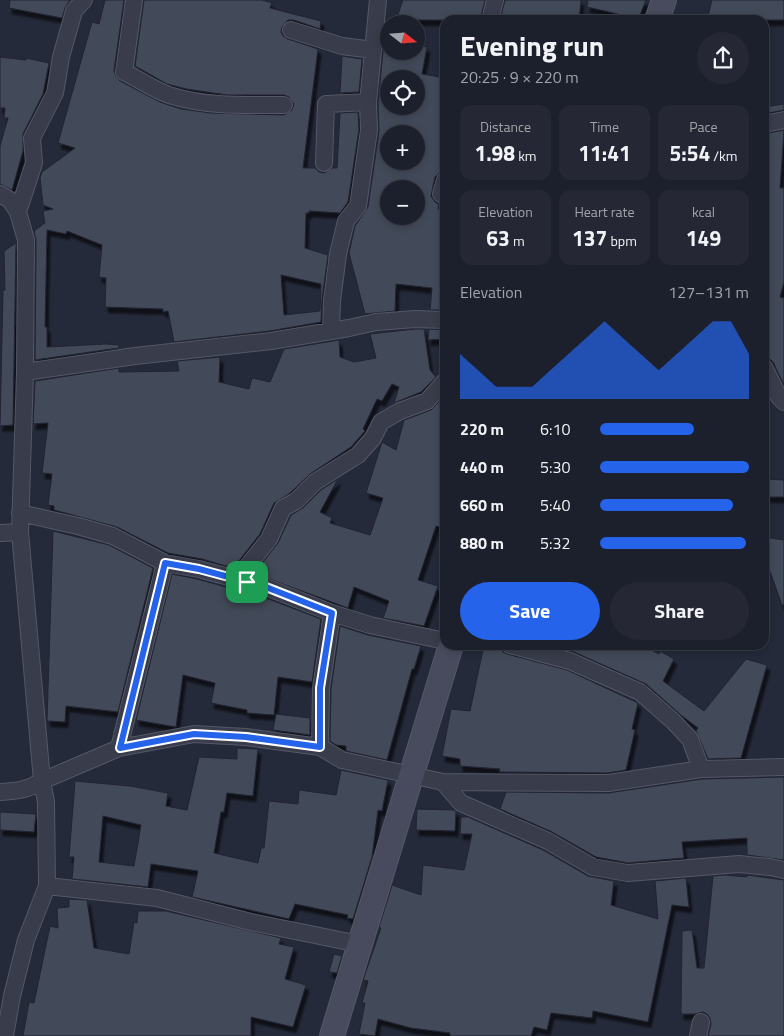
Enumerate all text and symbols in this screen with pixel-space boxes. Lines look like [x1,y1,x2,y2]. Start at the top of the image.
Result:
north arrow [380,15,425,60]
map controls [380,15,425,225]
text: Evening run [460,24,604,67]
button: share [697,32,749,84]
text: 20:25 · 9 × 220 m [460,65,579,89]
button: locate [380,70,425,115]
text: Distance [480,116,531,137]
text: Time [590,116,619,137]
text: Pace [689,116,718,137]
button: + [380,125,425,170]
text: 1.98 [474,137,515,169]
text: 11:41 [578,137,631,169]
text: 5:54 [670,137,710,169]
text: km [515,145,537,166]
text: /km [710,145,737,166]
button: − [380,180,425,225]
text: Elevation [478,201,533,222]
text: Heart rate [574,201,635,222]
text: kcal [692,201,715,222]
text: 63 [486,222,510,254]
text: 137 [572,222,607,254]
text: 149 [686,222,721,254]
text: m [510,230,525,251]
text: bpm [607,230,637,251]
text: Elevation [460,280,522,304]
text: 127–131 m [668,280,749,304]
text: 220 m [460,417,504,441]
text: 6:10 [540,417,570,441]
text: 440 m [460,455,504,479]
text: 5:30 [540,455,570,479]
text: 660 m [460,493,504,517]
text: 5:40 [540,493,570,517]
text: 880 m [460,531,504,555]
text: 5:32 [540,531,570,555]
pin [226,561,268,603]
icon: arrive [233,568,261,596]
button: Save [460,582,600,640]
button: Share [610,582,749,640]

